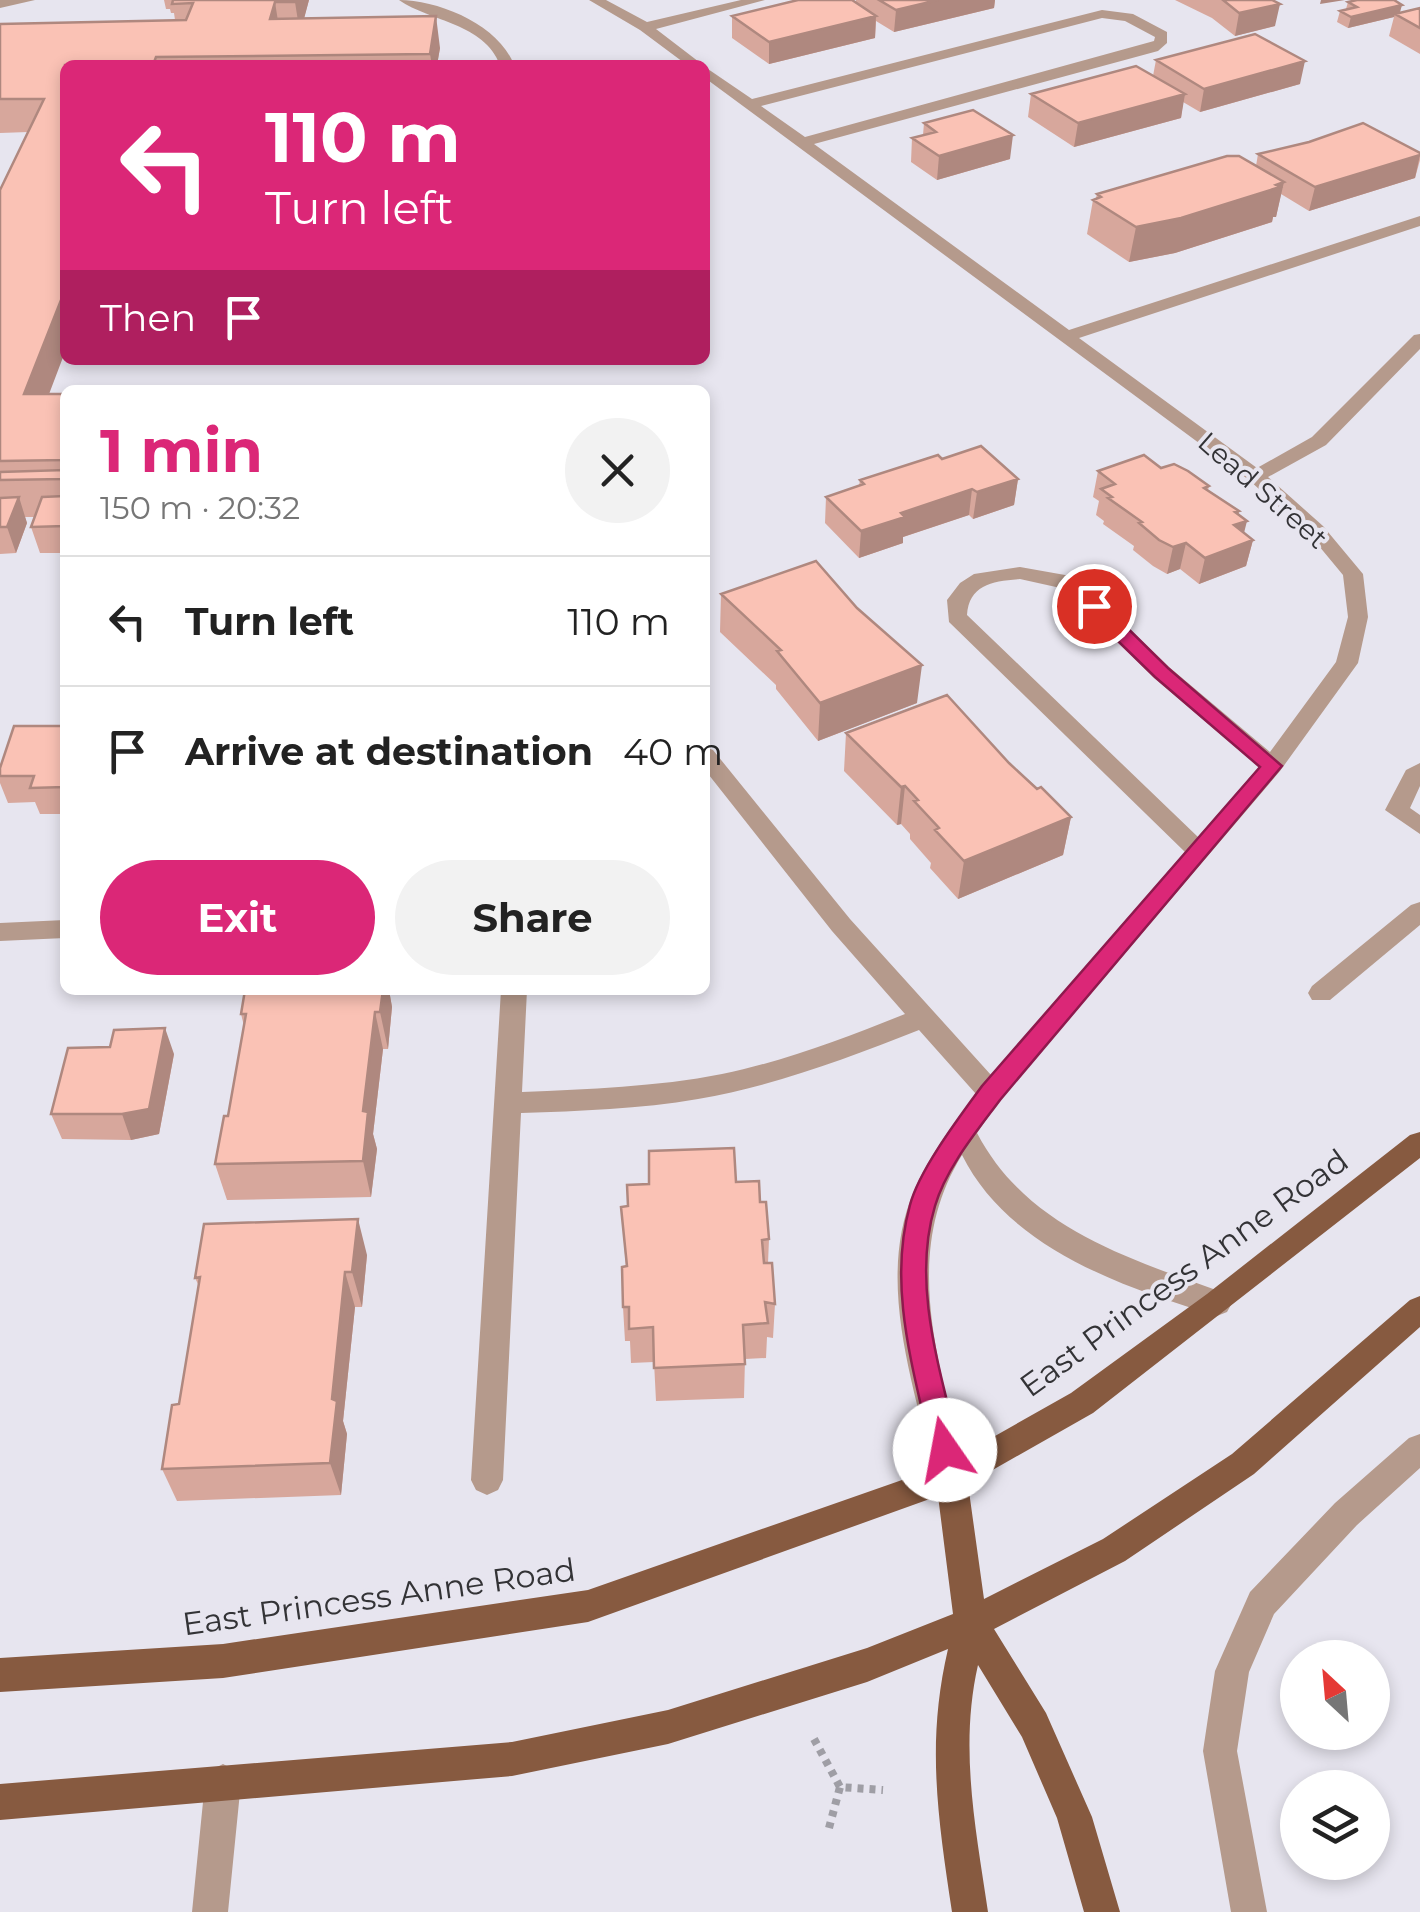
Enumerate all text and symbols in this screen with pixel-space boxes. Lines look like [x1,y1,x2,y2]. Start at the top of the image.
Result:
text: 110 m [265,94,461,180]
icon: left [100,100,230,230]
text: Turn left [265,180,453,235]
icon: arrive [216,290,271,345]
text: Then [100,294,196,341]
text: 1 min [100,414,263,487]
button: close [565,418,670,523]
street label: Lead Street [1191,425,1335,555]
text: 150 m · 20:32 [100,488,300,527]
pin [1052,564,1137,649]
icon: arrive [1067,579,1122,634]
icon: left [100,594,155,649]
text: Turn left [185,598,354,645]
text: 110 m [567,598,670,645]
icon: arrive [100,724,155,779]
text: Arrive at destination [185,728,593,775]
text: 40 m [623,728,723,775]
button: Exit [100,860,375,975]
button: Share [395,860,670,975]
street label: East Princess Anne Road [1012,1140,1356,1405]
position arrow [893,1398,997,1502]
street label: East Princess Anne Road [180,1550,578,1643]
north arrow [1280,1640,1390,1750]
map controls [1280,1640,1390,1880]
button: layers [1280,1770,1390,1880]

